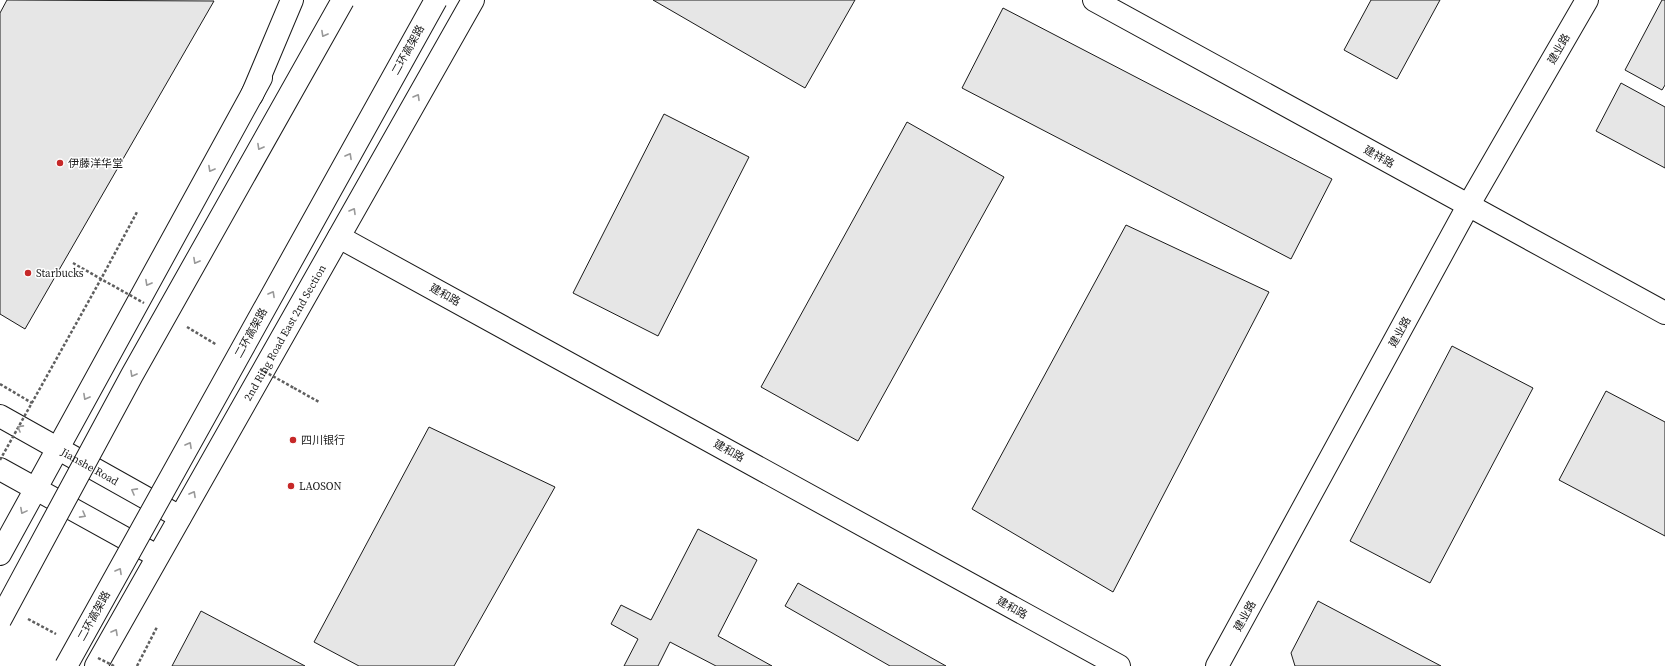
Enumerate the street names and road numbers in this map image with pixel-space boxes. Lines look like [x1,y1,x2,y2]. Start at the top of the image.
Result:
street label: 二环高架路 [388,22,428,78]
street label: 建业路 [1544,31,1574,67]
street label: 建祥路 [1361,142,1397,172]
street label: 2nd Ring Road East 2nd Section [240,262,329,404]
street label: 建和路 [427,280,463,310]
street label: 二环高架路 [231,305,271,361]
street label: 建业路 [1385,314,1415,350]
street label: 建和路 [711,436,747,466]
street label: Jianshe Road [57,444,122,489]
street label: 二环高架路 [74,588,114,644]
street label: 建和路 [994,593,1030,623]
street label: 建业路 [1230,598,1260,634]

